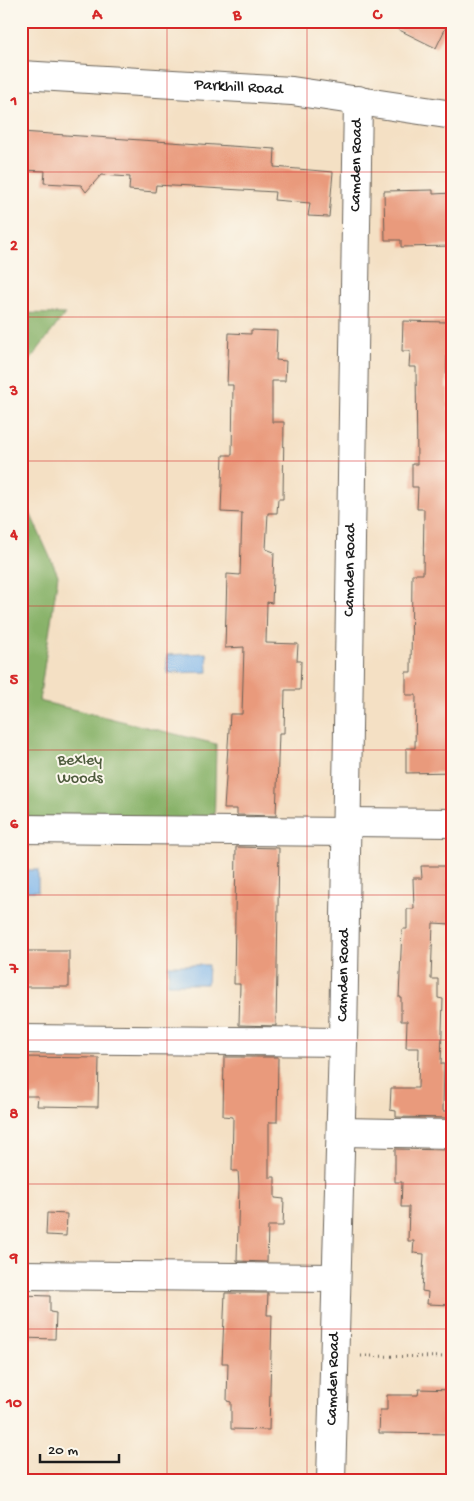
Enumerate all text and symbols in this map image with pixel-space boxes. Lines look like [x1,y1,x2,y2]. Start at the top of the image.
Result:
text: A [91,7,103,26]
text: B [232,7,242,26]
text: C [372,7,383,26]
street label: Parkhill Road [193,76,285,100]
text: 1 [10,93,17,112]
street label: Camden Road [347,117,367,212]
text: 2 [10,238,18,257]
text: 3 [9,383,18,402]
street label: Camden Road [340,522,361,617]
text: 4 [9,527,18,546]
text: 5 [10,672,19,691]
park label: Bexley Woods [57,752,104,789]
text: 6 [10,816,19,835]
street label: Camden Road [334,927,354,1022]
text: 7 [9,961,19,980]
text: 8 [10,1106,19,1125]
text: 9 [9,1250,18,1269]
street label: Camden Road [323,1331,345,1426]
text: 10 [5,1395,22,1414]
scale bar [40,1431,119,1463]
text: 20 m [48,1442,78,1460]

